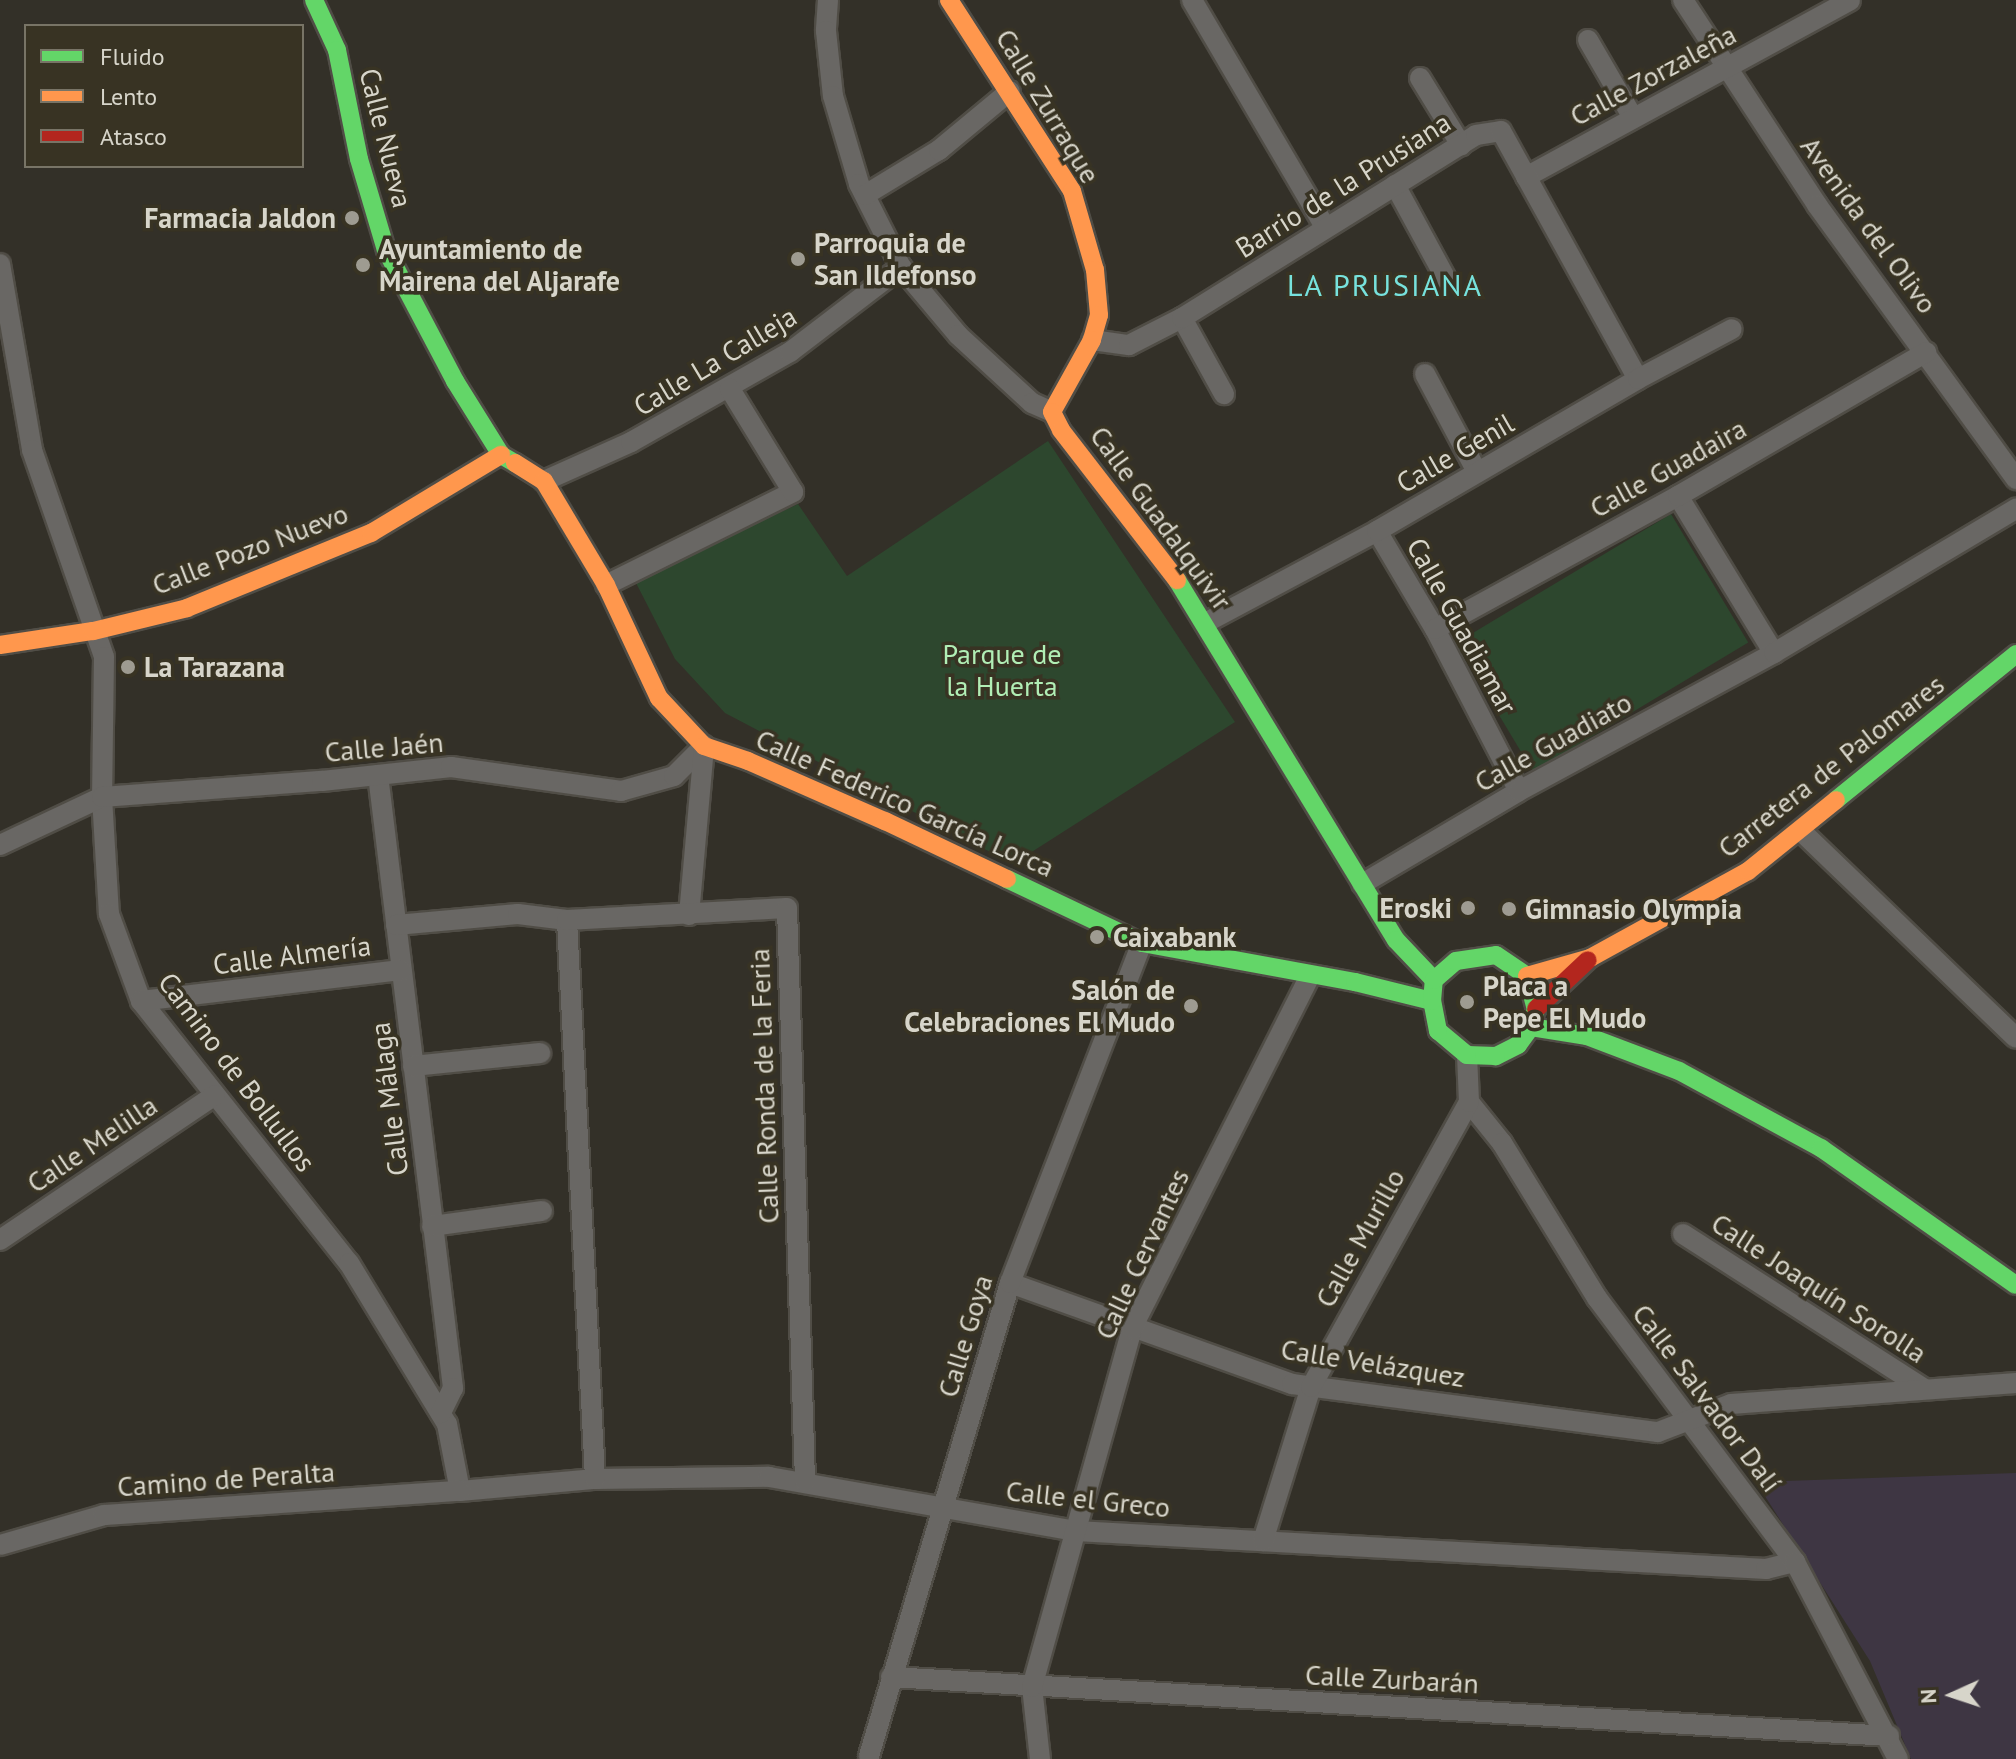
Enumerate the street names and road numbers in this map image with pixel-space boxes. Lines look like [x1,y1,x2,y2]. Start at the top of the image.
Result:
street label: Calle Zorzaleña [1564,17,1742,133]
street label: Calle Zurraque [989,23,1107,189]
street label: Calle Nueva [352,65,420,211]
street label: Barrio de la Prusiana [1229,105,1457,265]
street label: Avenida del Olivo [1794,130,1944,320]
street label: Calle La Calleja [627,299,803,423]
street label: Calle Genil [1390,406,1520,500]
street label: Calle Guadaira [1584,411,1752,525]
street label: Calle Guadalquivir [1083,420,1239,616]
street label: Calle Pozo Nuevo [147,496,353,602]
street label: Calle Guadiamar [1400,532,1524,720]
street label: Carretera de Palomares [1711,667,1951,865]
street label: Calle Guadiato [1469,685,1637,799]
street label: Calle Federico García Lorca [751,722,1059,884]
street label: Calle Jaén [323,725,445,769]
street label: Calle Almería [211,929,373,981]
street label: Calle Ronda de la Feria [742,948,786,1224]
street label: Camino de Bollullos [151,966,323,1178]
street label: Calle Málaga [363,1020,415,1178]
street label: Calle Melilla [21,1088,163,1200]
street label: Calle Cervantes [1088,1163,1196,1345]
street label: Calle Murillo [1308,1163,1412,1313]
street label: Calle Joaquín Sorolla [1705,1206,1933,1370]
street label: Calle Goya [930,1271,1000,1401]
street label: Calle Salvador Dalí [1625,1297,1789,1499]
street label: Calle Velázquez [1278,1332,1468,1394]
street label: Camino de Peralta [116,1455,336,1503]
street label: Calle el Greco [1004,1474,1172,1524]
street label: Calle Zurbarán [1304,1658,1480,1700]

